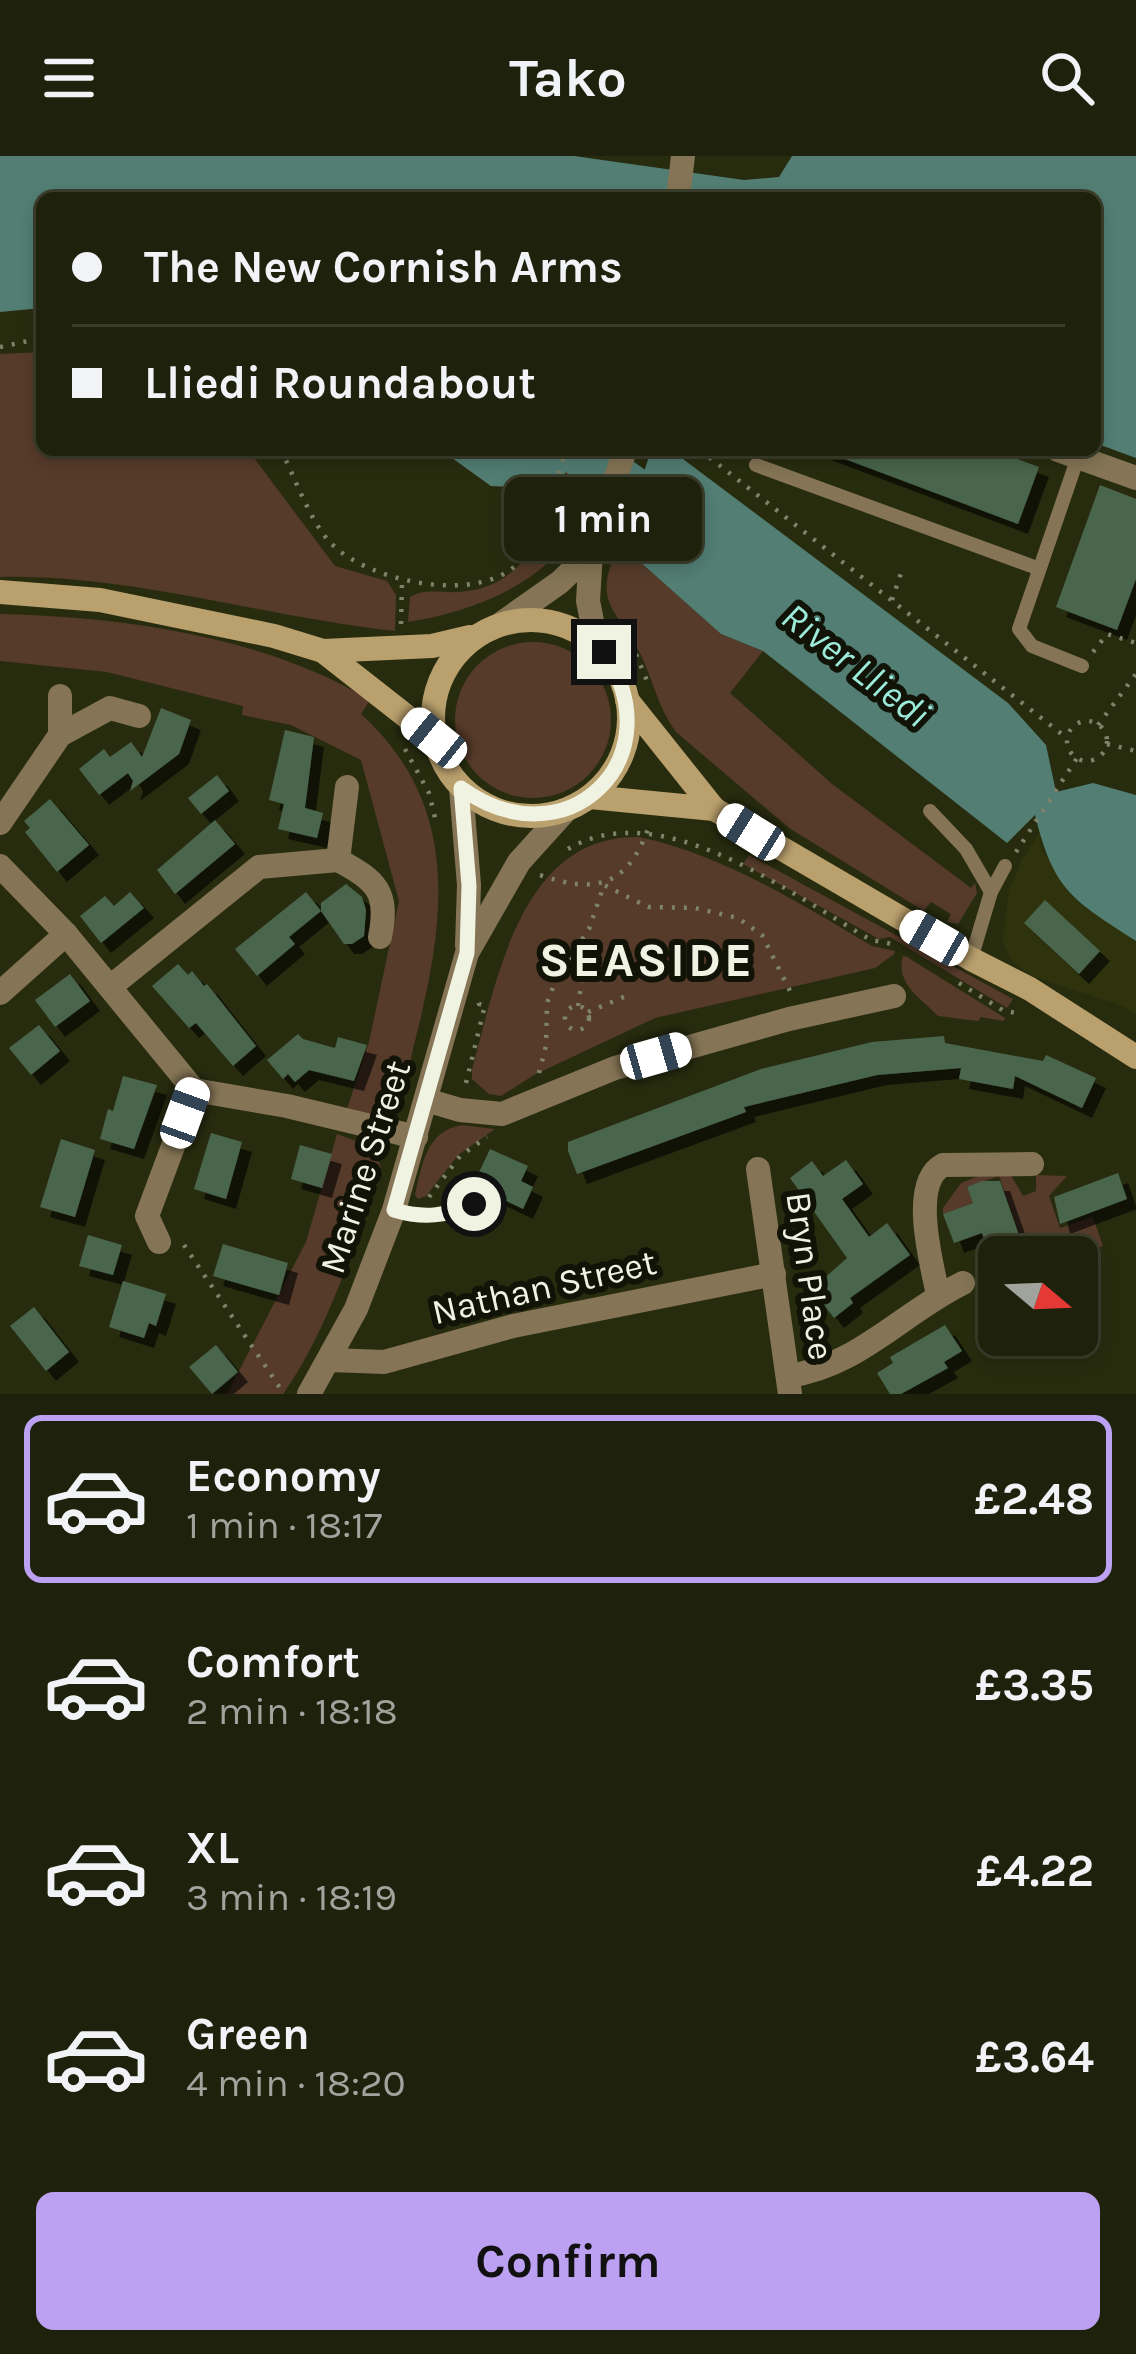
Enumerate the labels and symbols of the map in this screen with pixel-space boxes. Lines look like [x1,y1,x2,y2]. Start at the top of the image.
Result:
callout: 1 min [505,478,703,562]
water label: River Lliedi [773,593,939,737]
route end [577,625,631,679]
car [395,701,473,775]
car [711,798,791,866]
car [894,904,974,972]
district label: SEASIDE [539,932,755,988]
car [616,1029,696,1083]
street label: Marine Street [311,1055,419,1279]
car [156,1073,214,1153]
route start [447,1177,501,1231]
street label: Bryn Place [777,1189,843,1363]
north arrow [978,1236,1098,1356]
street label: Nathan Street [428,1241,660,1333]

